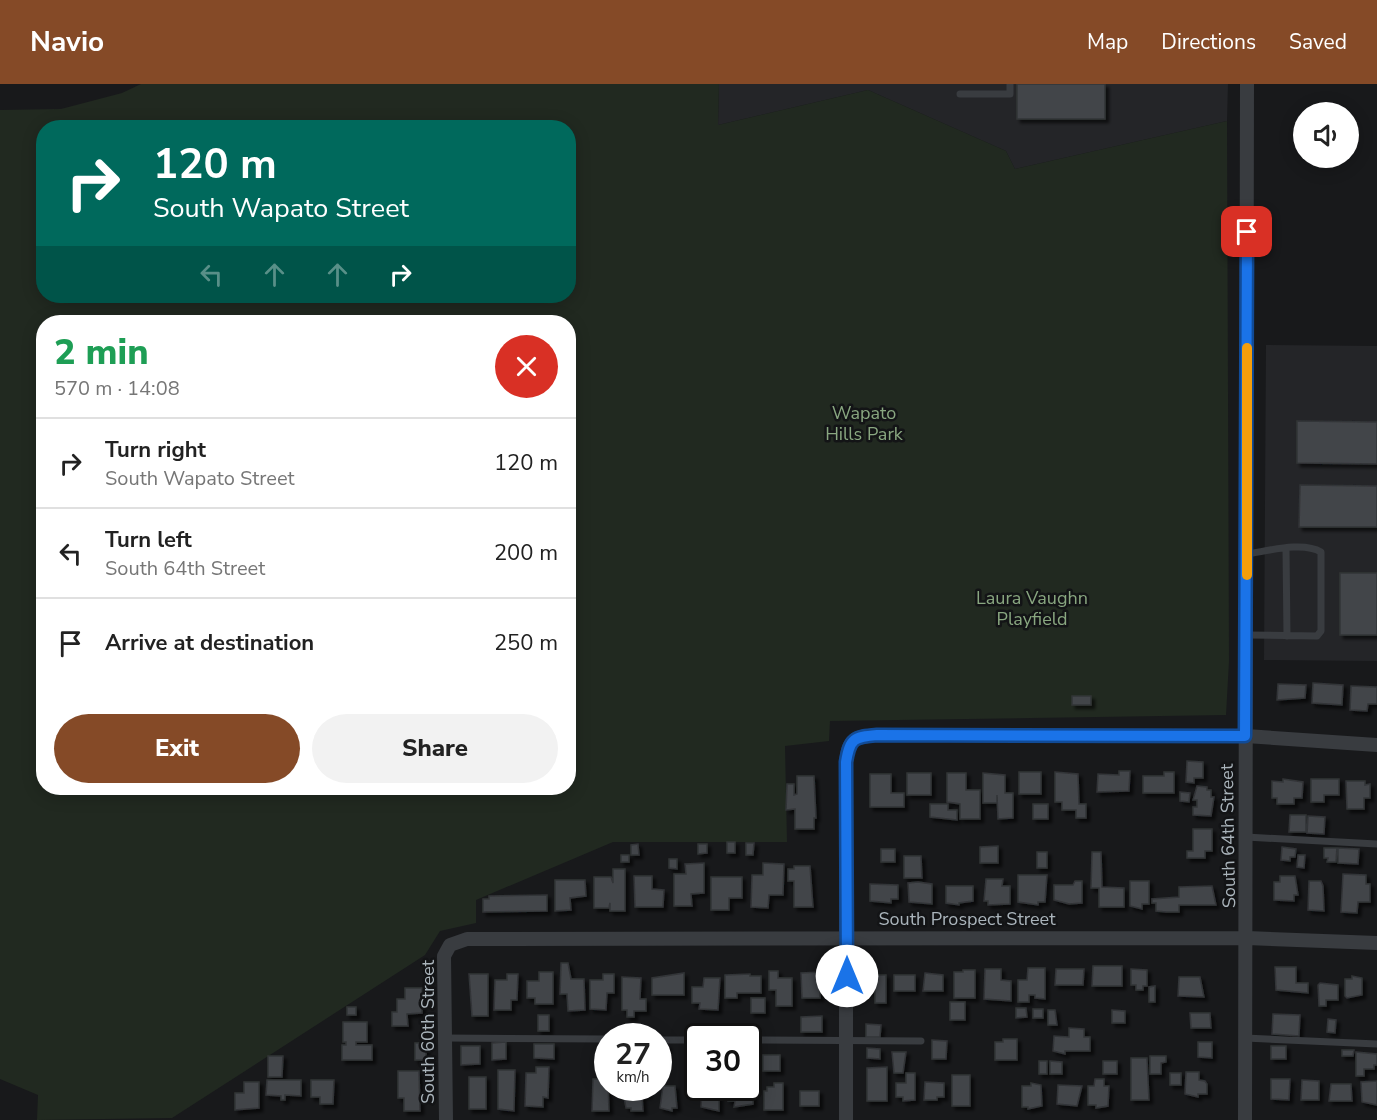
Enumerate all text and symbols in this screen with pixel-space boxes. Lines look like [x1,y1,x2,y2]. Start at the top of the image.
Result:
text: Navio [30,23,104,61]
text: Map [1087,28,1128,56]
text: Directions [1161,28,1256,56]
text: Saved [1289,28,1347,56]
map controls [1293,102,1359,168]
button: sound [1293,102,1359,168]
text: 120 m [153,136,277,193]
icon: right [54,144,132,222]
text: South Wapato Street [153,190,409,227]
pin [1221,206,1272,257]
icon: arrive [1230,215,1263,248]
icon: left [195,258,228,291]
icon: ahead [258,258,291,291]
icon: ahead [321,258,354,291]
icon: right [384,258,417,291]
text: 2 min [54,328,149,377]
button: close [495,335,558,398]
text: 570 m · 14:08 [54,375,180,402]
park label: Wapato Hills Park [825,401,904,446]
text: Turn right [105,435,206,465]
icon: right [54,447,87,480]
text: 120 m [494,448,558,478]
text: South Wapato Street [105,465,295,492]
text: Turn left [105,525,192,555]
icon: left [54,537,87,570]
text: 200 m [494,538,558,568]
text: South 64th Street [105,555,265,582]
park label: Laura Vaughn Playfield [976,586,1088,631]
icon: arrive [54,627,87,660]
text: Arrive at destination [105,628,314,658]
text: 250 m [494,628,558,658]
button: Exit [54,714,300,783]
button: Share [312,714,558,783]
street label: South 64th Street [1215,763,1241,908]
street label: South Prospect Street [879,907,1056,931]
position arrow [815,944,879,1008]
street label: South 60th Street [416,959,440,1104]
speed limit sign: 30 [684,1023,762,1101]
text: 27 [615,1034,651,1075]
text: km/h [616,1067,650,1087]

